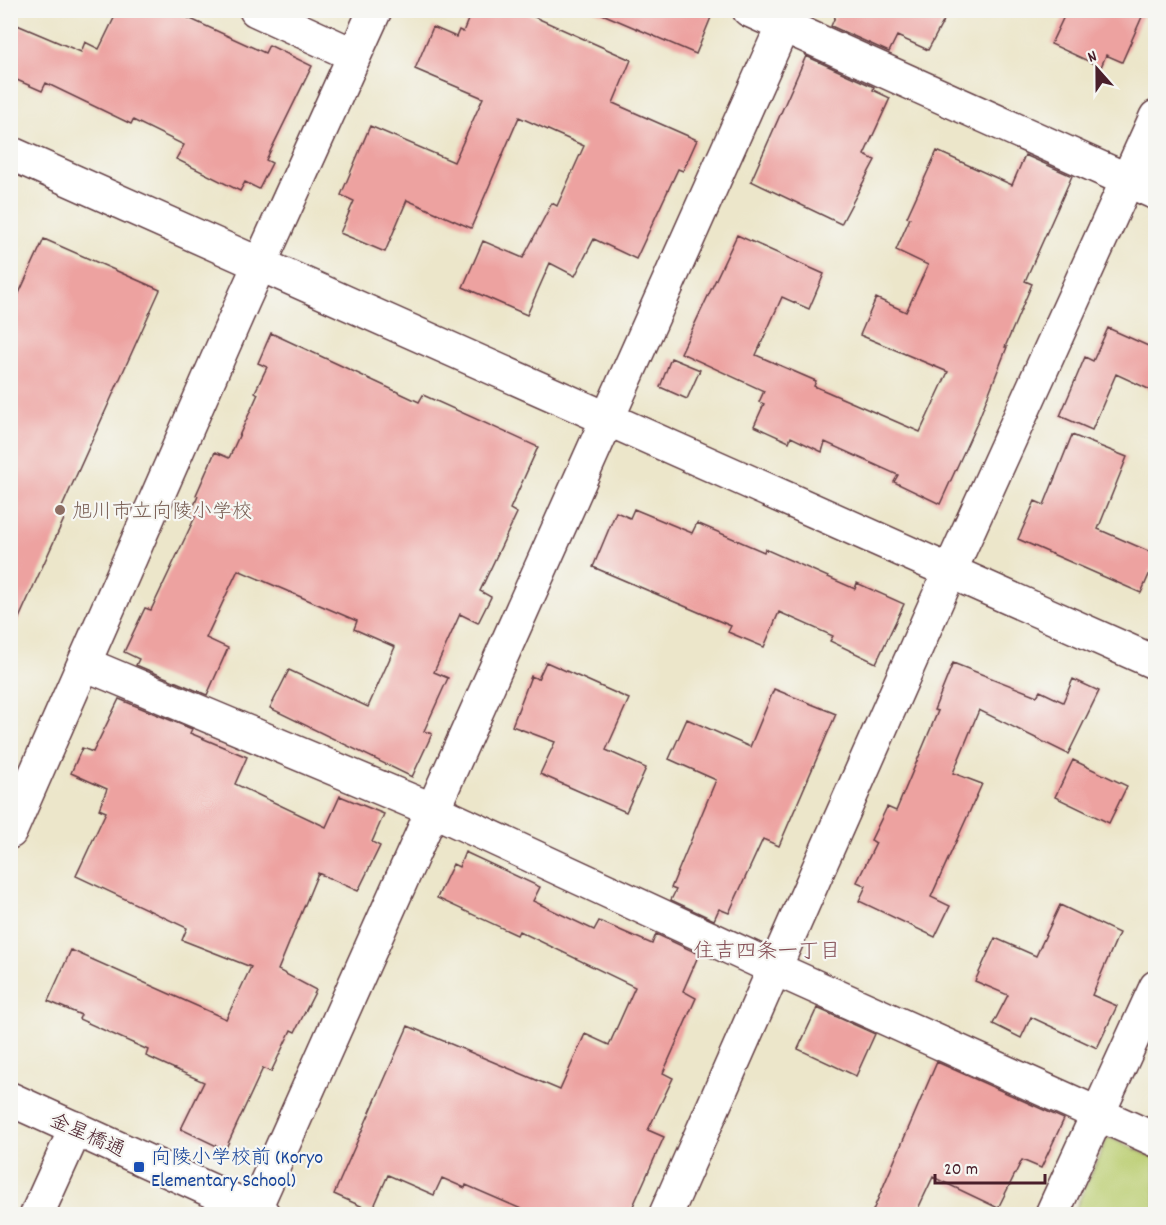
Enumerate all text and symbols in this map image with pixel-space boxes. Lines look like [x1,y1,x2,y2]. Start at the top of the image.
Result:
north arrow [1067,39,1127,99]
text: N [1085,45,1100,69]
place label: 旭川市立向陵小学校 [72,499,252,527]
marker: 旭川市立向陵小学校 [53,503,67,517]
district label: 住吉四条一丁目 [694,938,841,968]
street label: 金星橋通 [45,1108,129,1166]
place label: 向陵小学校前 (Koryo Elementary School) [151,1145,323,1196]
scale bar [935,1147,1044,1185]
text: 20 m [944,1158,978,1183]
marker: 向陵小学校前 (Koryo Elementary School) [132,1160,146,1174]

